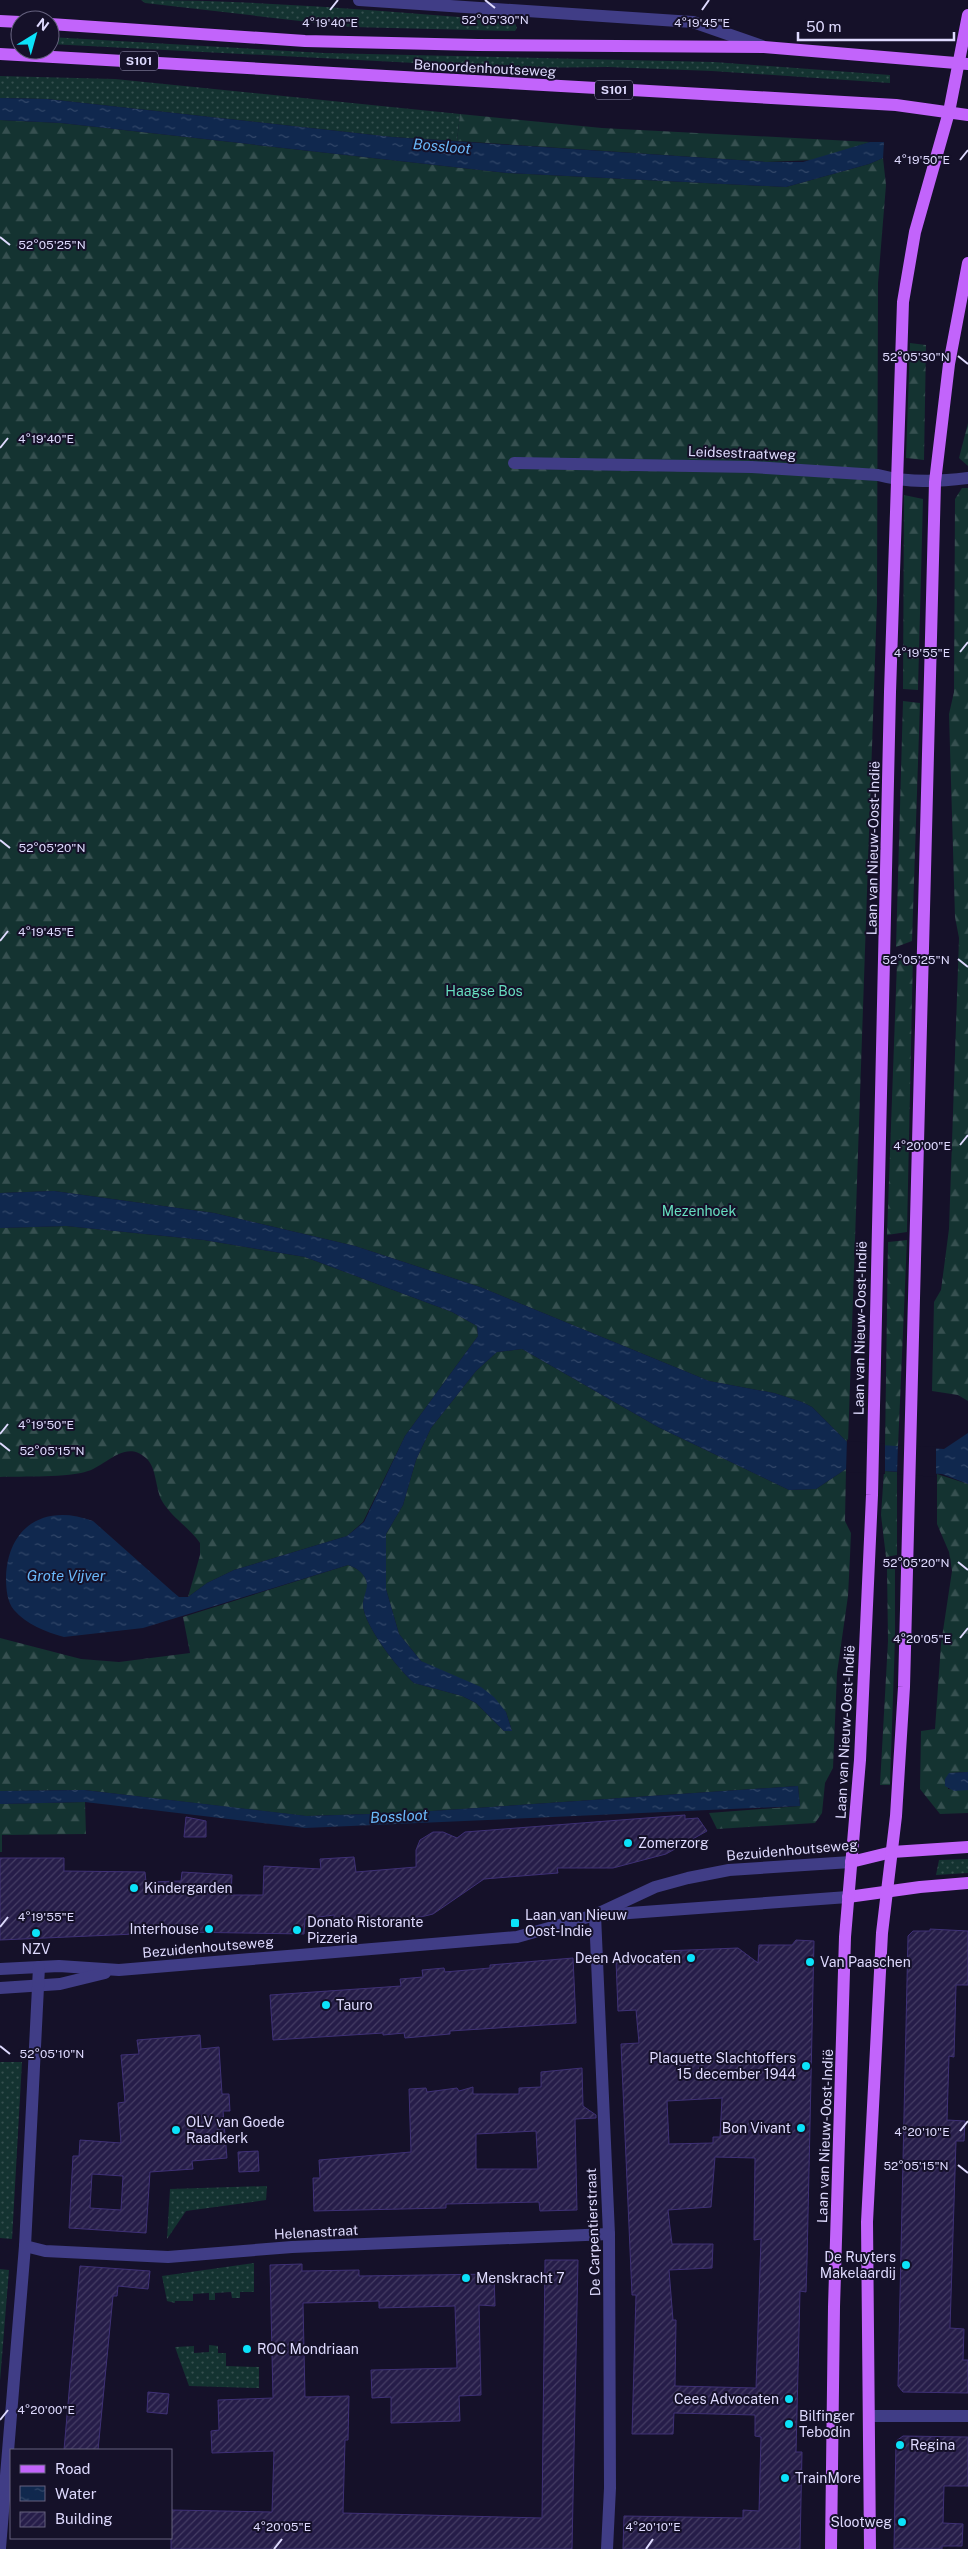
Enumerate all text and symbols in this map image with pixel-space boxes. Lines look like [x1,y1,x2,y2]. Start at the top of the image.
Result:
north arrow [10,10,60,60]
scale bar [798,10,954,42]
text: 52°05'30"N [461,13,529,27]
text: N [34,15,52,34]
text: 4°19'40"E [302,16,358,30]
text: 4°19'45"E [674,16,730,30]
text: 50 m [806,18,841,35]
road number: S101 [120,51,158,70]
street label: Benoordenhoutseweg [413,56,557,80]
road number: S101 [595,80,633,100]
water label: Bossloot [412,135,472,157]
text: 4°19'50"E [894,153,950,167]
text: 52°05'25"N [18,238,86,252]
text: 52°05'30"N [882,350,950,364]
text: 4°19'40"E [18,432,74,446]
street label: Leidsestraatweg [688,443,797,463]
text: 4°19'55"E [894,646,950,660]
street label: Laan van Nieuw-Oost-Indië [863,761,883,935]
text: 52°05'20"N [18,841,86,855]
text: 4°19'45"E [18,925,74,939]
text: 52°05'25"N [882,953,950,967]
park label: Haagse Bos [445,983,523,999]
text: 4°20'00"E [893,1139,951,1153]
park label: Mezenhoek [662,1203,736,1219]
street label: Laan van Nieuw-Oost-Indië [850,1241,870,1415]
text: 4°19'50"E [18,1418,74,1432]
text: 52°05'15"N [19,1444,85,1458]
text: 52°05'20"N [882,1556,950,1570]
water label: Grote Vijver [27,1567,106,1584]
text: 4°20'05"E [893,1632,951,1646]
street label: Laan van Nieuw-Oost-Indië [832,1645,858,1819]
water label: Bossloot [370,1806,429,1826]
place label: Zomerzorg [638,1835,709,1851]
street label: Bezuidenhoutseweg [726,1836,859,1864]
marker: Zomerzorg [622,1837,634,1849]
place label: Kindergarden [144,1880,233,1896]
marker: Kindergarden [128,1882,140,1894]
place label: Laan van Nieuw Oost-Indie [525,1907,627,1939]
text: 4°19'55"E [18,1910,74,1924]
place label: Donato Ristorante Pizzeria [307,1914,424,1946]
marker: Laan van Nieuw Oost-Indie [509,1917,521,1929]
place label: Interhouse [129,1921,199,1937]
marker: Interhouse [203,1923,215,1935]
marker: Donato Ristorante Pizzeria [291,1924,303,1936]
marker: NZV [30,1927,42,1939]
street label: Bezuidenhoutseweg [142,1933,275,1961]
place label: NZV [21,1941,51,1957]
place label: Deen Advocaten [575,1950,681,1966]
marker: Deen Advocaten [685,1952,697,1964]
place label: Van Paaschen [820,1954,911,1970]
marker: Van Paaschen [804,1956,816,1968]
place label: Tauro [336,1997,373,2013]
marker: Tauro [320,1999,332,2011]
text: 52°05'10"N [20,2047,84,2061]
street label: Laan van Nieuw-Oost-Indië [814,2049,836,2223]
place label: Plaquette Slachtoffers 15 december 1944 [649,2050,796,2082]
marker: Plaquette Slachtoffers 15 december 1944 [800,2060,812,2072]
place label: OLV van Goede Raadkerk [186,2114,285,2146]
place label: Bon Vivant [722,2120,791,2136]
marker: Bon Vivant [795,2122,807,2134]
marker: OLV van Goede Raadkerk [170,2124,182,2136]
text: 4°20'10"E [894,2125,950,2139]
text: 52°05'15"N [883,2159,949,2173]
street label: De Carpentierstraat [583,2168,603,2296]
street label: Helenastraat [273,2222,359,2242]
place label: De Ruyters Makelaardij [820,2249,896,2281]
marker: De Ruyters Makelaardij [900,2259,912,2271]
place label: Menskracht 7 [476,2270,565,2286]
marker: Menskracht 7 [460,2272,472,2284]
place label: ROC Mondriaan [257,2341,359,2357]
marker: ROC Mondriaan [241,2343,253,2355]
place label: Cees Advocaten [674,2391,779,2407]
marker: Cees Advocaten [783,2393,795,2405]
text: 4°20'00"E [17,2403,75,2417]
place label: Bilfinger Tebodin [799,2408,855,2440]
marker: Bilfinger Tebodin [783,2418,795,2430]
place label: Regina [910,2437,955,2453]
marker: Regina [894,2439,906,2451]
legend [10,2449,172,2539]
text: Road [55,2460,91,2477]
place label: TrainMore [795,2470,861,2486]
marker: TrainMore [779,2472,791,2484]
text: Water [55,2485,97,2502]
text: Building [55,2510,113,2527]
place label: Slootweg [830,2514,892,2530]
marker: Slootweg [896,2516,908,2528]
text: 4°20'05"E [253,2520,311,2534]
text: 4°20'10"E [625,2520,681,2534]

